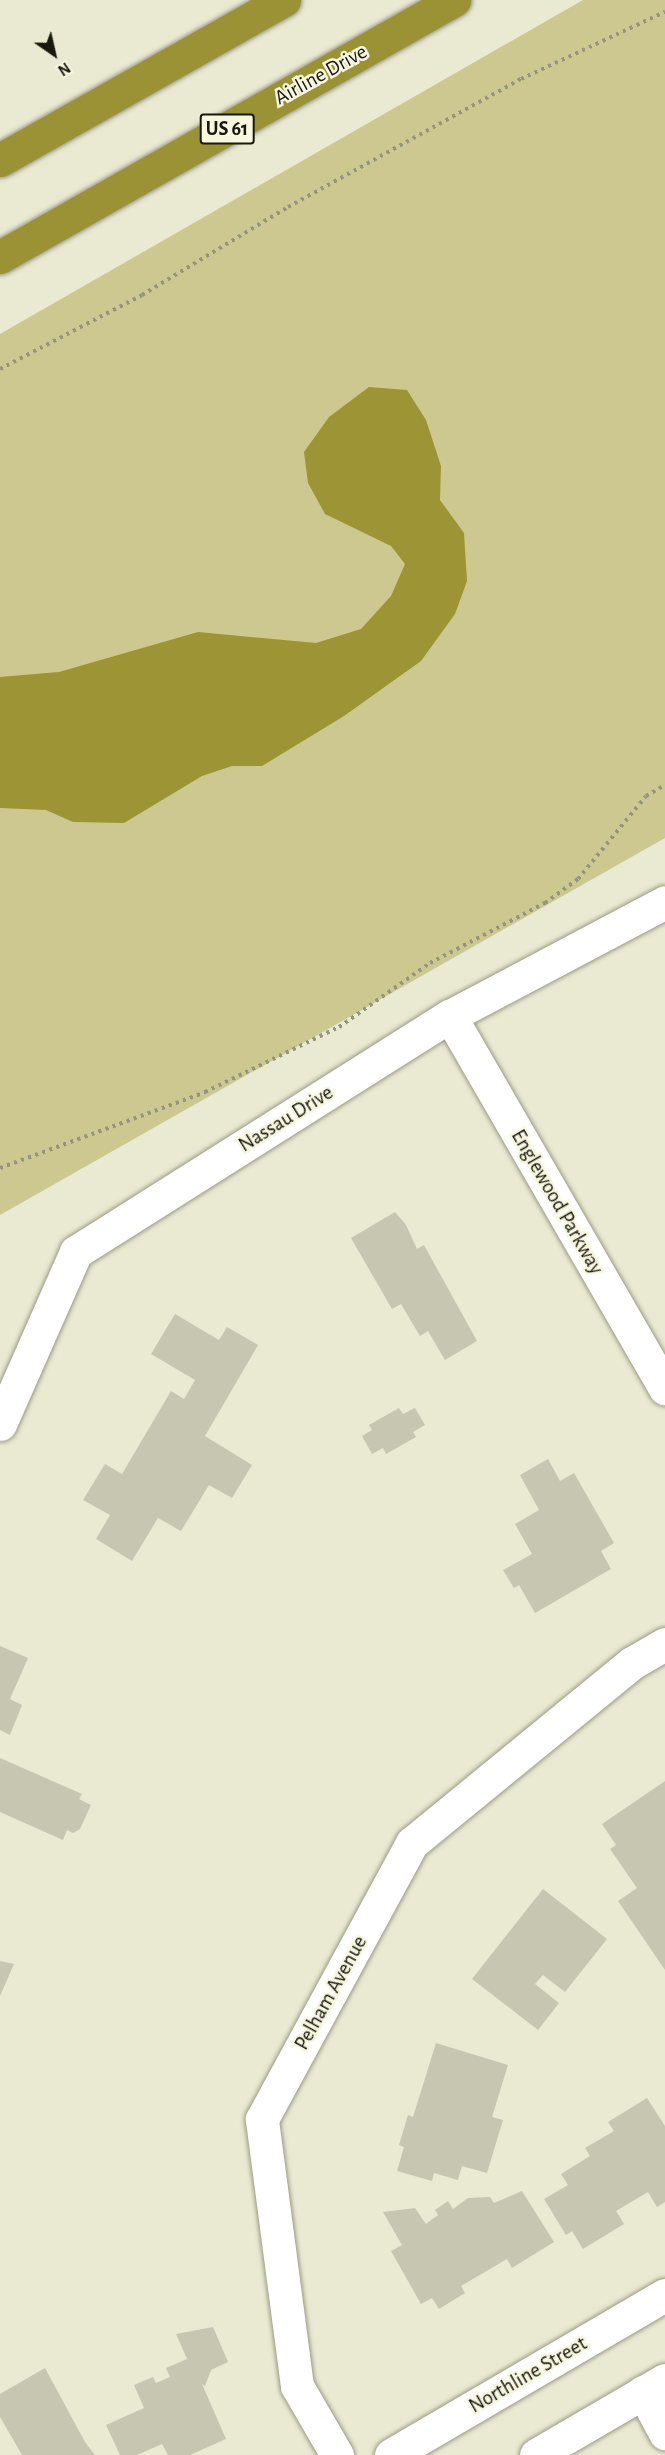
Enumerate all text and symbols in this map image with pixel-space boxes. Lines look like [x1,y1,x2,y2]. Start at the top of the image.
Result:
north arrow [24,24,84,84]
street label: Airline Drive [270,39,372,111]
text: N [55,59,73,79]
road number: US 61 [198,112,256,146]
street label: Nassau Drive [234,1080,338,1158]
street label: Englewood Parkway [505,1125,609,1279]
street label: Pelham Avenue [289,1931,373,2055]
street label: Northline Street [464,2331,592,2419]

